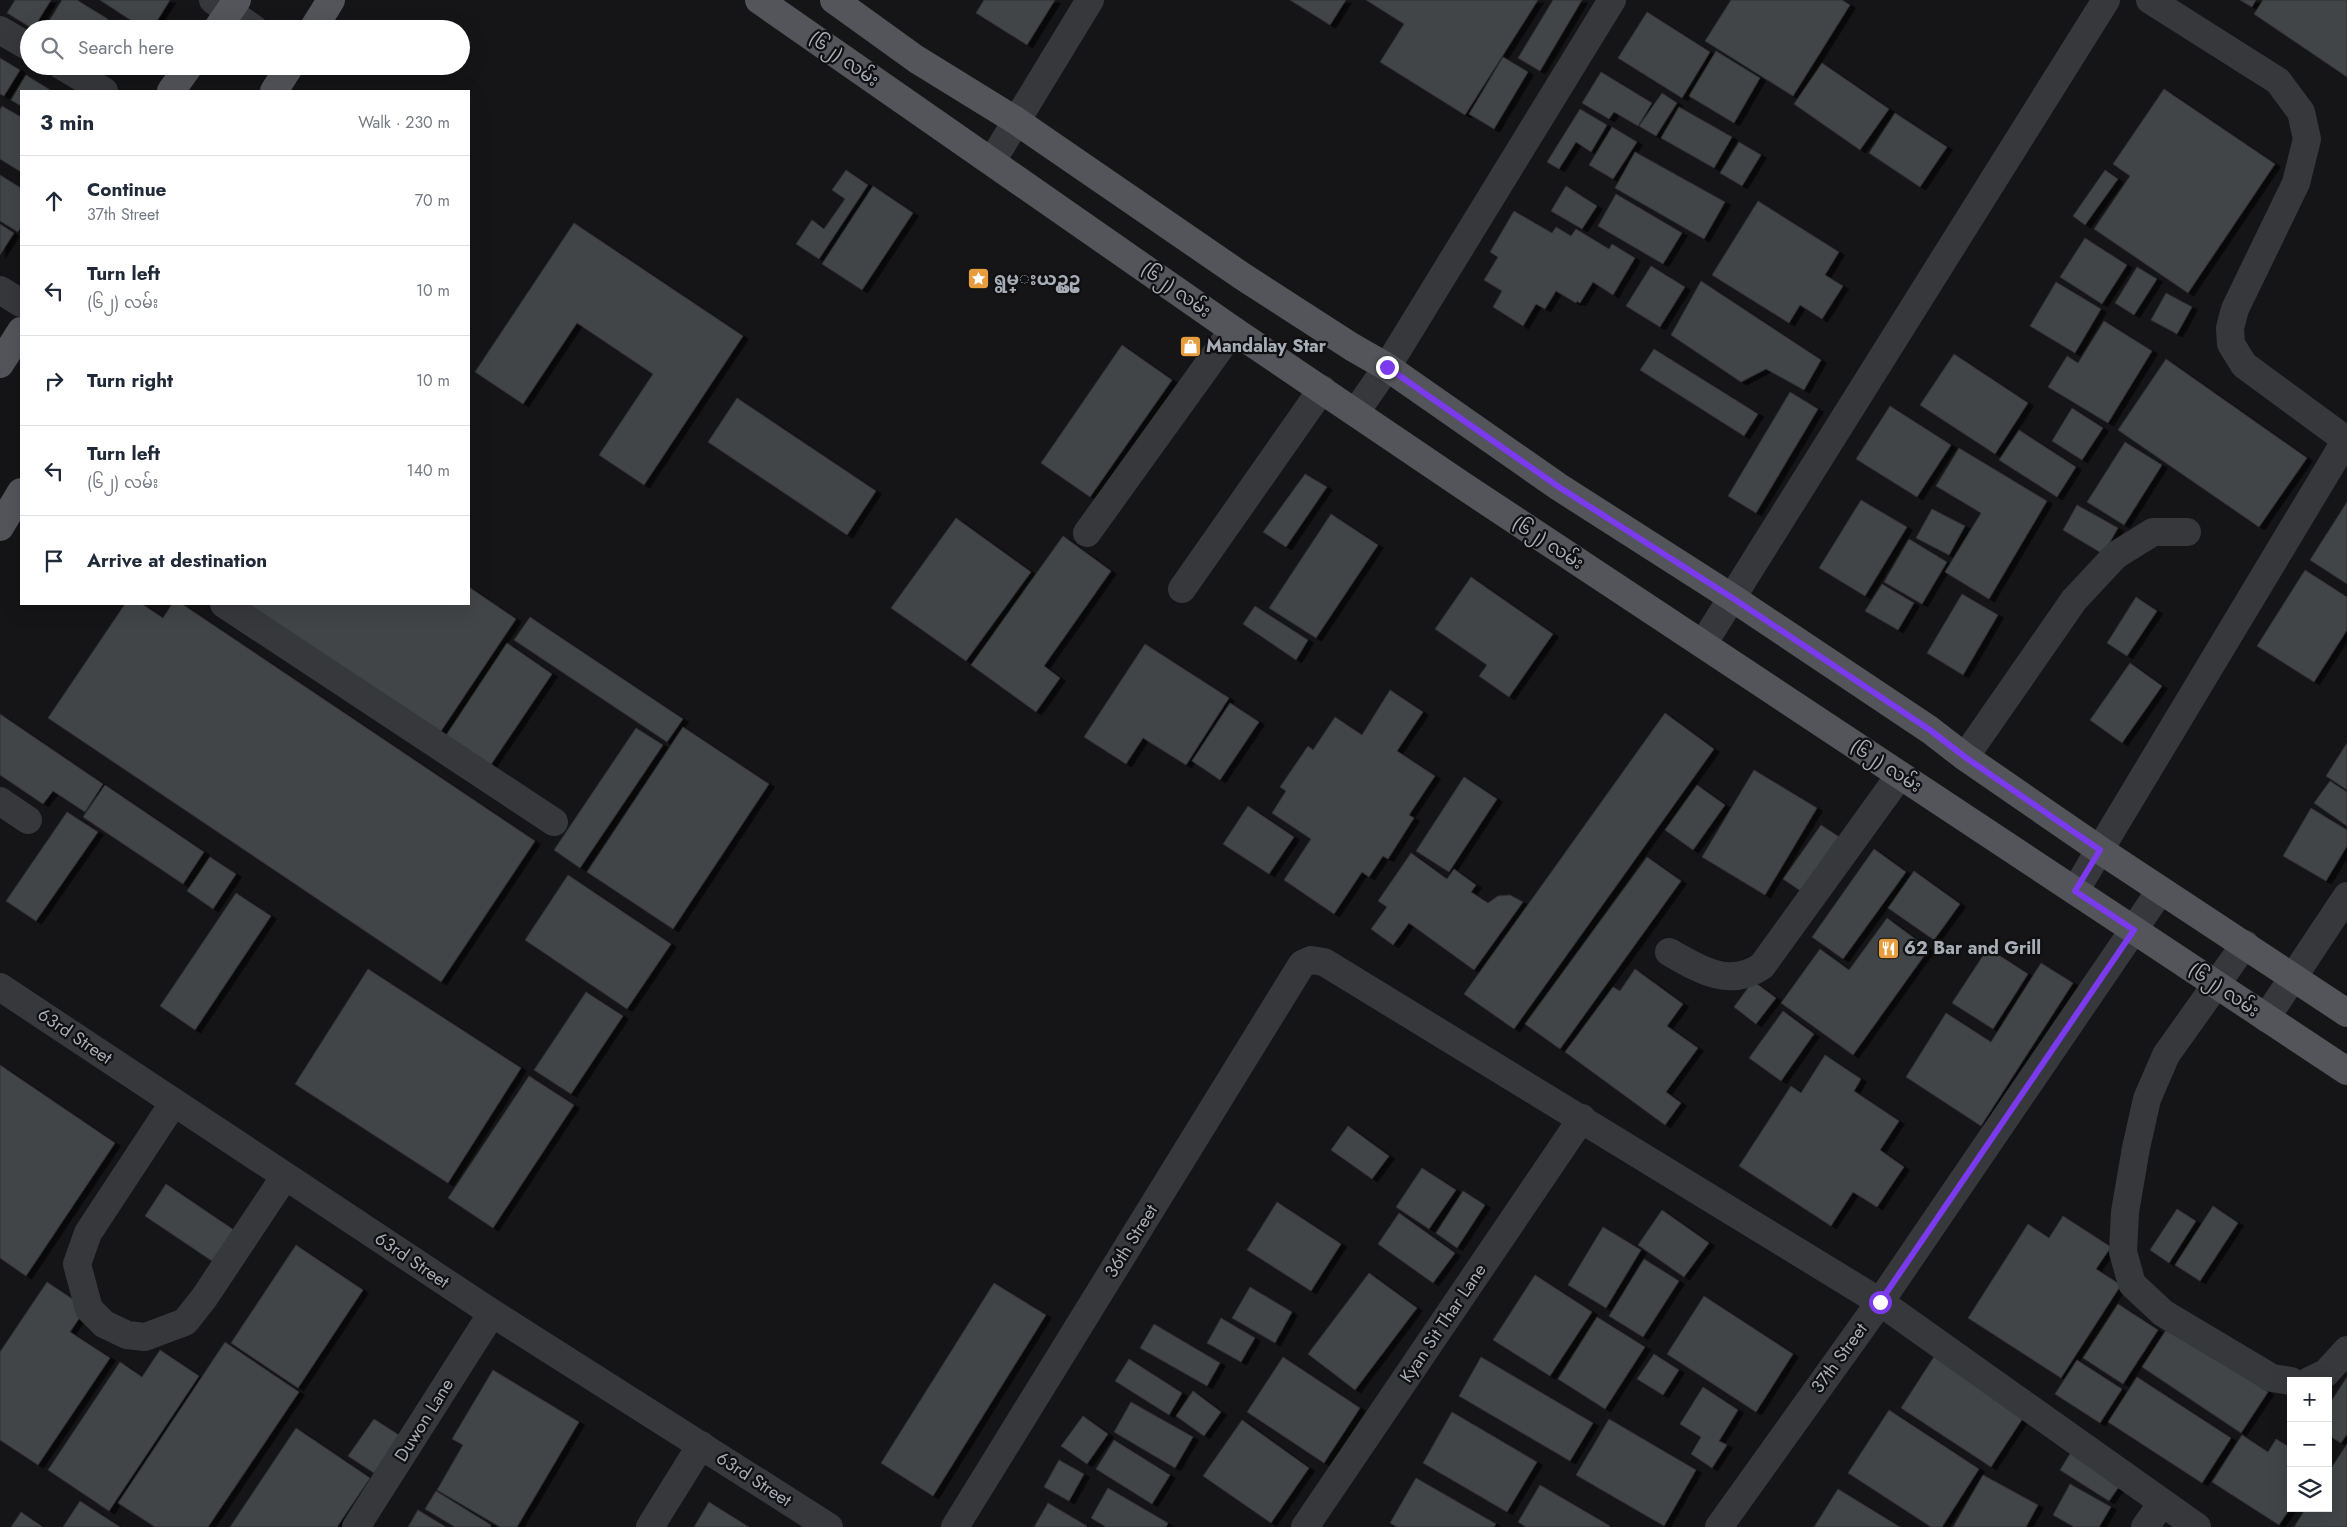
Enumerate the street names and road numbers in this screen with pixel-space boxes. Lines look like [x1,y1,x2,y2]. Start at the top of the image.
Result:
street label: (၆၂) လမ်း [802,25,884,94]
street label: (၆၂) လမ်း [1134,256,1216,325]
street label: (၆၂) လမ်း [1506,510,1589,577]
street label: (၆၂) လမ်း [1844,733,1927,800]
street label: (၆၂) လမ်း [2182,957,2265,1025]
street label: 63rd Street [33,1001,118,1071]
street label: 36th Street [1098,1199,1164,1283]
street label: 63rd Street [370,1225,455,1295]
street label: Kyan Sit Thar Lane [1393,1258,1493,1388]
street label: 37th Street [1805,1317,1874,1398]
street label: Duwon Lane [388,1373,460,1467]
street label: 63rd Street [711,1445,797,1513]

